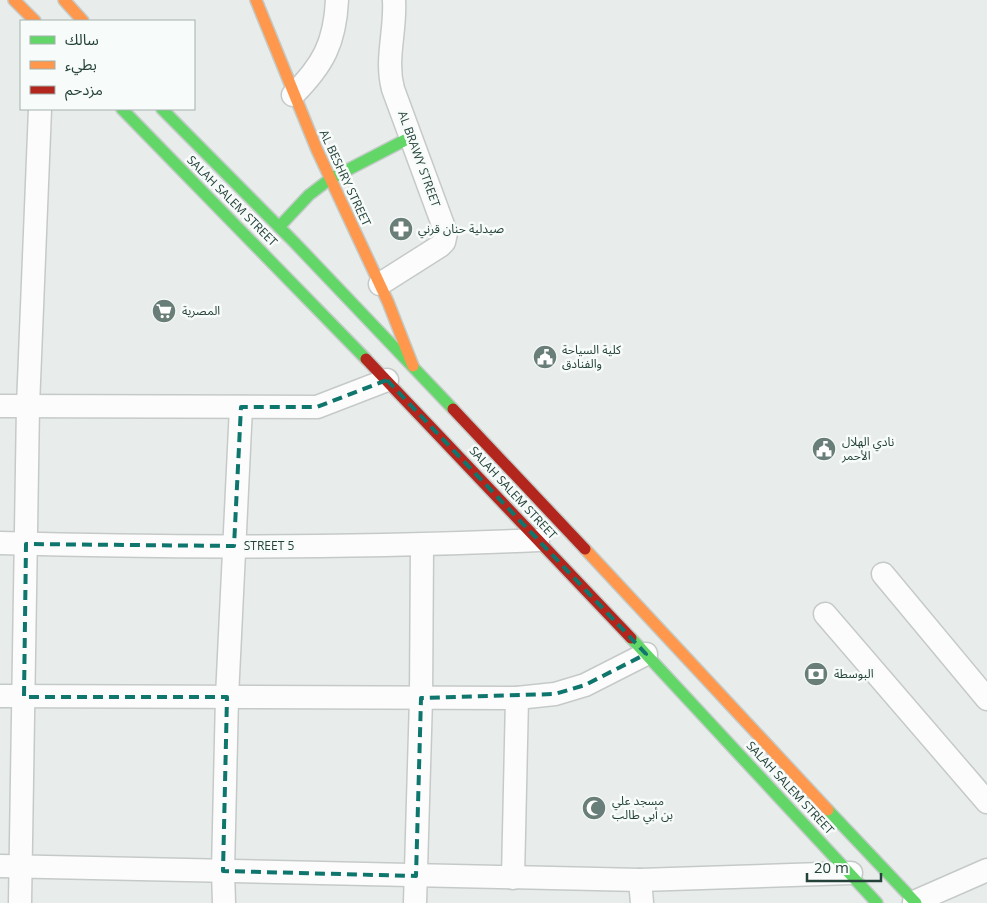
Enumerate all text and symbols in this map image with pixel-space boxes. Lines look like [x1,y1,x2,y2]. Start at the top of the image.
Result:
legend [20,20,195,110]
text: سالك [65,29,99,49]
text: بطيء [65,54,97,76]
text: مزدحم [65,79,103,101]
street label: AL BRAWY STREET [394,108,445,210]
street label: AL BESHRY STREET [316,127,375,229]
street label: SALAH SALEM STREET [183,152,282,250]
pharmacy icon: صيدلية حنان قرني [388,216,414,242]
place label: صيدلية حنان قرني [418,220,504,239]
supermarket icon: المصرية [151,298,177,324]
place label: المصرية [182,302,220,319]
place label: كلية السياحة والفنادق [562,341,622,372]
public building icon: كلية السياحة والفنادق [532,344,558,370]
place label: نادي الهلال الأحمر [841,433,894,464]
public building icon: نادي الهلال الأحمر [811,436,837,462]
street label: SALAH SALEM STREET [466,442,561,543]
street label: STREET 5 [244,537,294,554]
bank icon: البوسطة [803,661,829,687]
place label: البوسطة [834,665,874,682]
street label: SALAH SALEM STREET [743,737,838,838]
place label: مسجد علي بن أبي طالب [612,792,673,825]
mosque icon: مسجد علي بن أبي طالب [581,795,607,821]
scale bar [807,850,881,882]
text: 20 m [814,857,849,877]

